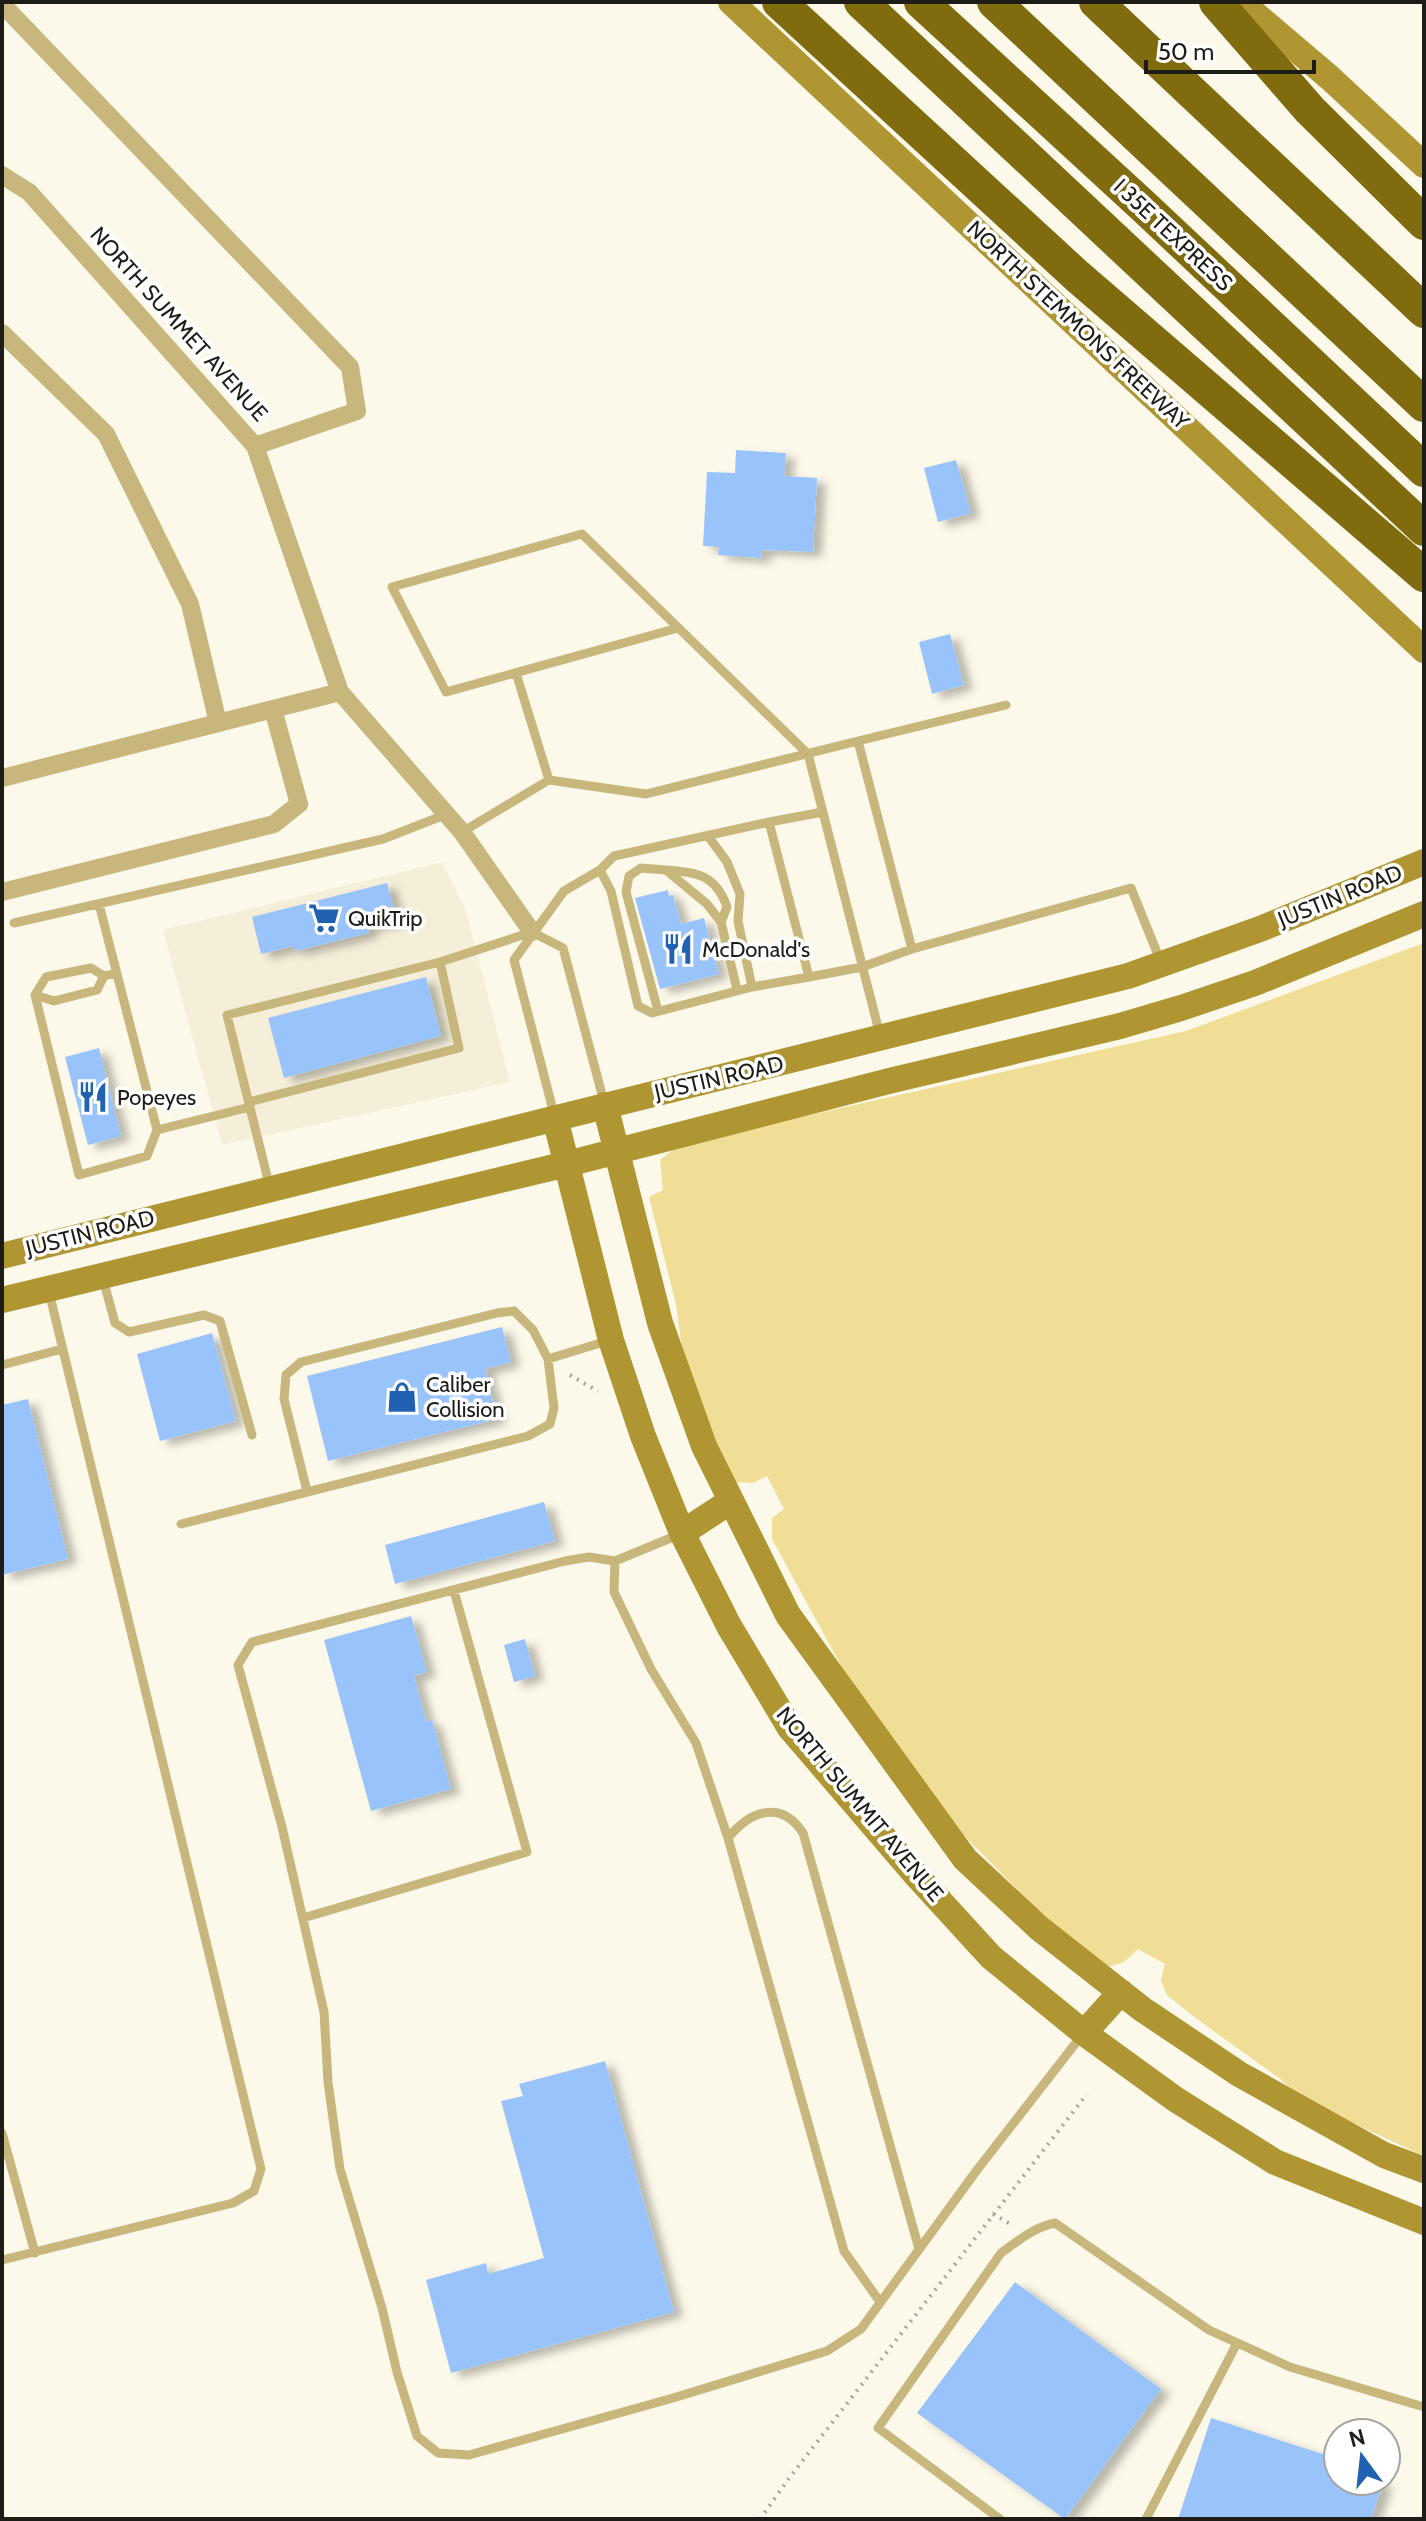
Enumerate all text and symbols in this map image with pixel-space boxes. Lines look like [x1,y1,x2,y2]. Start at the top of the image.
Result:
scale bar [1146,24,1314,74]
text: 50 m [1158,37,1214,66]
street label: I 35E TEXPRESS [1108,173,1238,297]
street label: NORTH STEMMONS FREEWAY [961,215,1195,435]
street label: NORTH SUMMET AVENUE [85,221,273,427]
street label: JUSTIN ROAD [1273,859,1406,934]
supermarket icon: QuikTrip [307,901,341,935]
place label: QuikTrip [348,905,423,932]
restaurant icon: McDonald's [661,932,695,966]
place label: McDonald's [702,936,810,963]
street label: JUSTIN ROAD [651,1050,786,1106]
restaurant icon: Popeyes [76,1080,110,1114]
place label: Popeyes [117,1084,196,1111]
street label: JUSTIN ROAD [22,1204,157,1262]
place label: Caliber Collision [426,1371,505,1423]
shop icon: Caliber Collision [385,1380,419,1414]
street label: NORTH SUMMIT AVENUE [771,1701,949,1907]
north arrow [1322,2417,1402,2497]
text: N [1346,2423,1368,2453]

